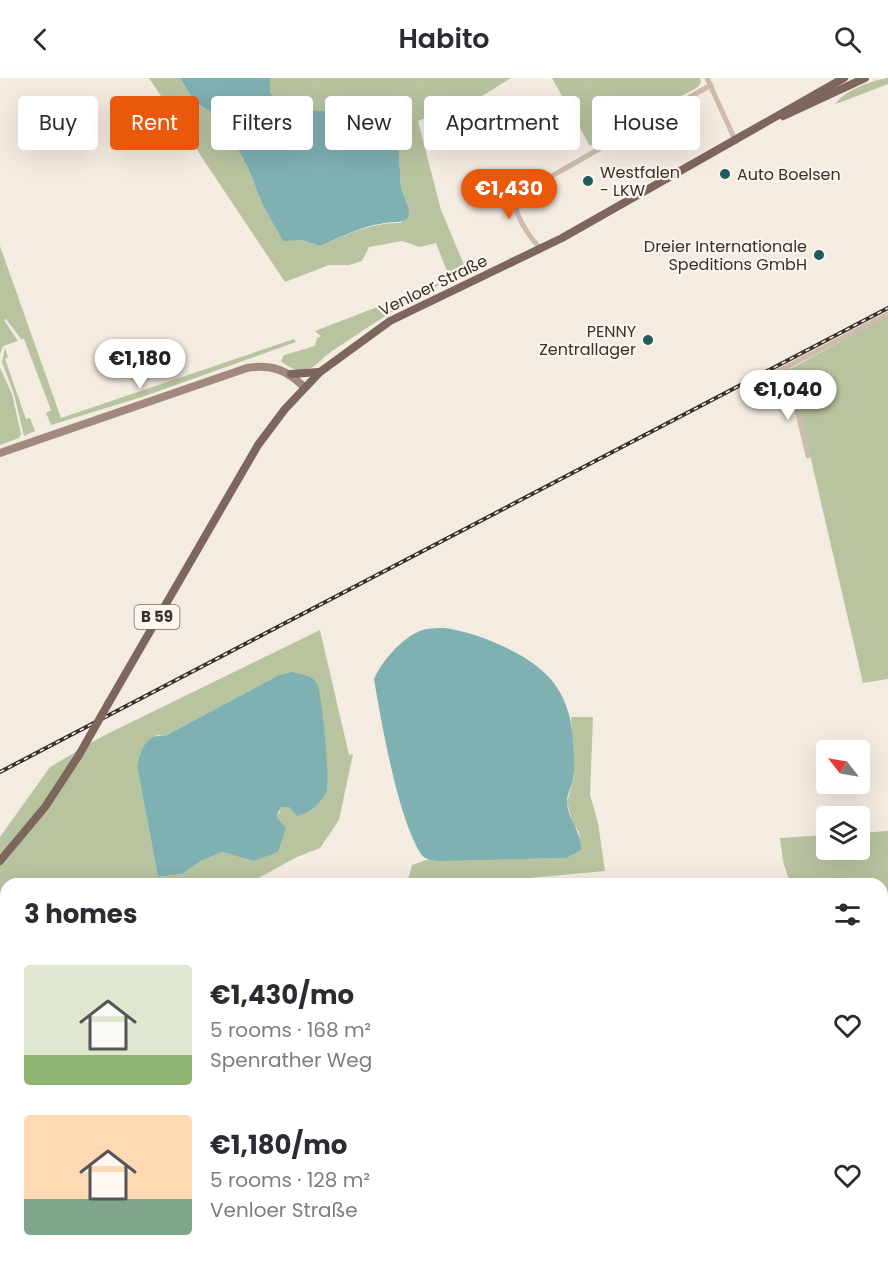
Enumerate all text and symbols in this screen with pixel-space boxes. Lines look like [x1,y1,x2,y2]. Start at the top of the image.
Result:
text: Habito [398,20,490,57]
icon: back [24,23,57,56]
icon: search [831,23,864,56]
chip: Buy [18,96,98,150]
chip: Rent [110,96,199,150]
chip: Filters [211,96,313,150]
chip: New [325,96,412,150]
chip: Apartment [424,96,580,150]
chip: House [592,96,700,150]
place label: Westfalen - LKW [600,161,680,202]
place label: Auto Boelsen [737,163,841,186]
marker: Auto Boelsen [718,167,732,181]
pin: €1,430 [460,169,558,220]
text: €1,430 [475,174,543,202]
marker: Westfalen - LKW [581,174,595,188]
place label: Dreier Internationale Speditions GmbH [644,235,807,276]
marker: Dreier Internationale Speditions GmbH [812,248,826,262]
street label: Venloer Straße [375,249,491,322]
place label: PENNY Zentrallager [539,320,637,361]
marker: PENNY Zentrallager [641,333,655,347]
pin: €1,180 [91,339,189,390]
text: €1,180 [109,344,171,372]
pin: €1,040 [739,370,837,421]
text: €1,040 [754,375,822,403]
road number: B 59 [134,605,180,629]
north arrow [816,740,870,794]
map controls [816,740,870,860]
button: layers [816,806,870,860]
text: 3 homes [24,896,137,932]
icon: filters [831,898,864,931]
text: €1,430/mo [210,977,354,1013]
icon: home [72,989,144,1061]
icon: heart [831,1009,864,1042]
text: 5 rooms · 168 m² [210,1016,371,1044]
text: Spenrather Weg [210,1046,372,1074]
text: €1,180/mo [210,1127,347,1163]
icon: home [72,1139,144,1211]
icon: heart [831,1159,864,1192]
text: 5 rooms · 128 m² [210,1166,370,1194]
text: Venloer Straße [210,1196,358,1224]

